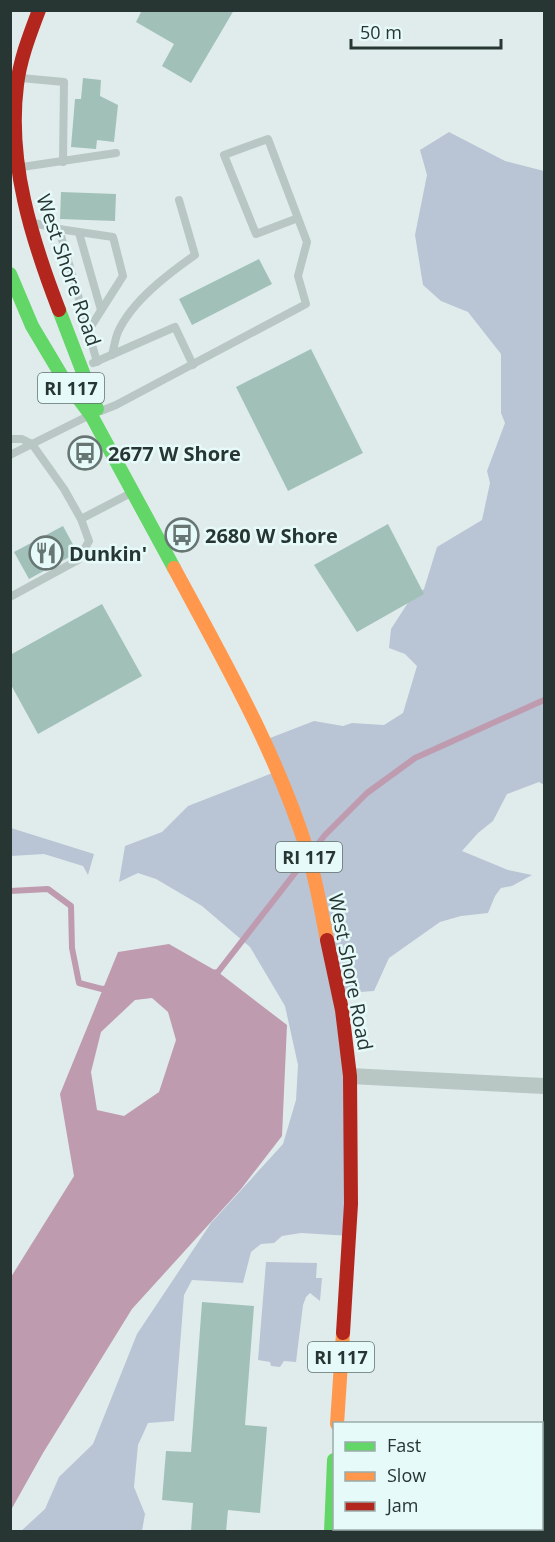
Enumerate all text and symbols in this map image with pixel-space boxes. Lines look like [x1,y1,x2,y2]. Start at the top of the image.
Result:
scale bar [351,12,501,50]
text: 50 m [360,20,402,44]
street label: West Shore Road [30,190,108,350]
road number: RI 117 [38,373,104,403]
bus stop icon: 2677 W Shore [67,435,103,471]
place label: 2677 W Shore [108,440,241,467]
bus stop icon: 2680 W Shore [164,517,200,553]
place label: 2680 W Shore [205,522,338,549]
restaurant icon: Dunkin' [28,535,64,571]
place label: Dunkin' [69,540,147,567]
road number: RI 117 [276,842,342,872]
street label: West Shore Road [323,891,379,1053]
road number: RI 117 [308,1342,374,1372]
legend [333,1422,543,1530]
text: Fast [387,1433,421,1457]
text: Slow [387,1463,426,1487]
text: Jam [385,1493,419,1517]

